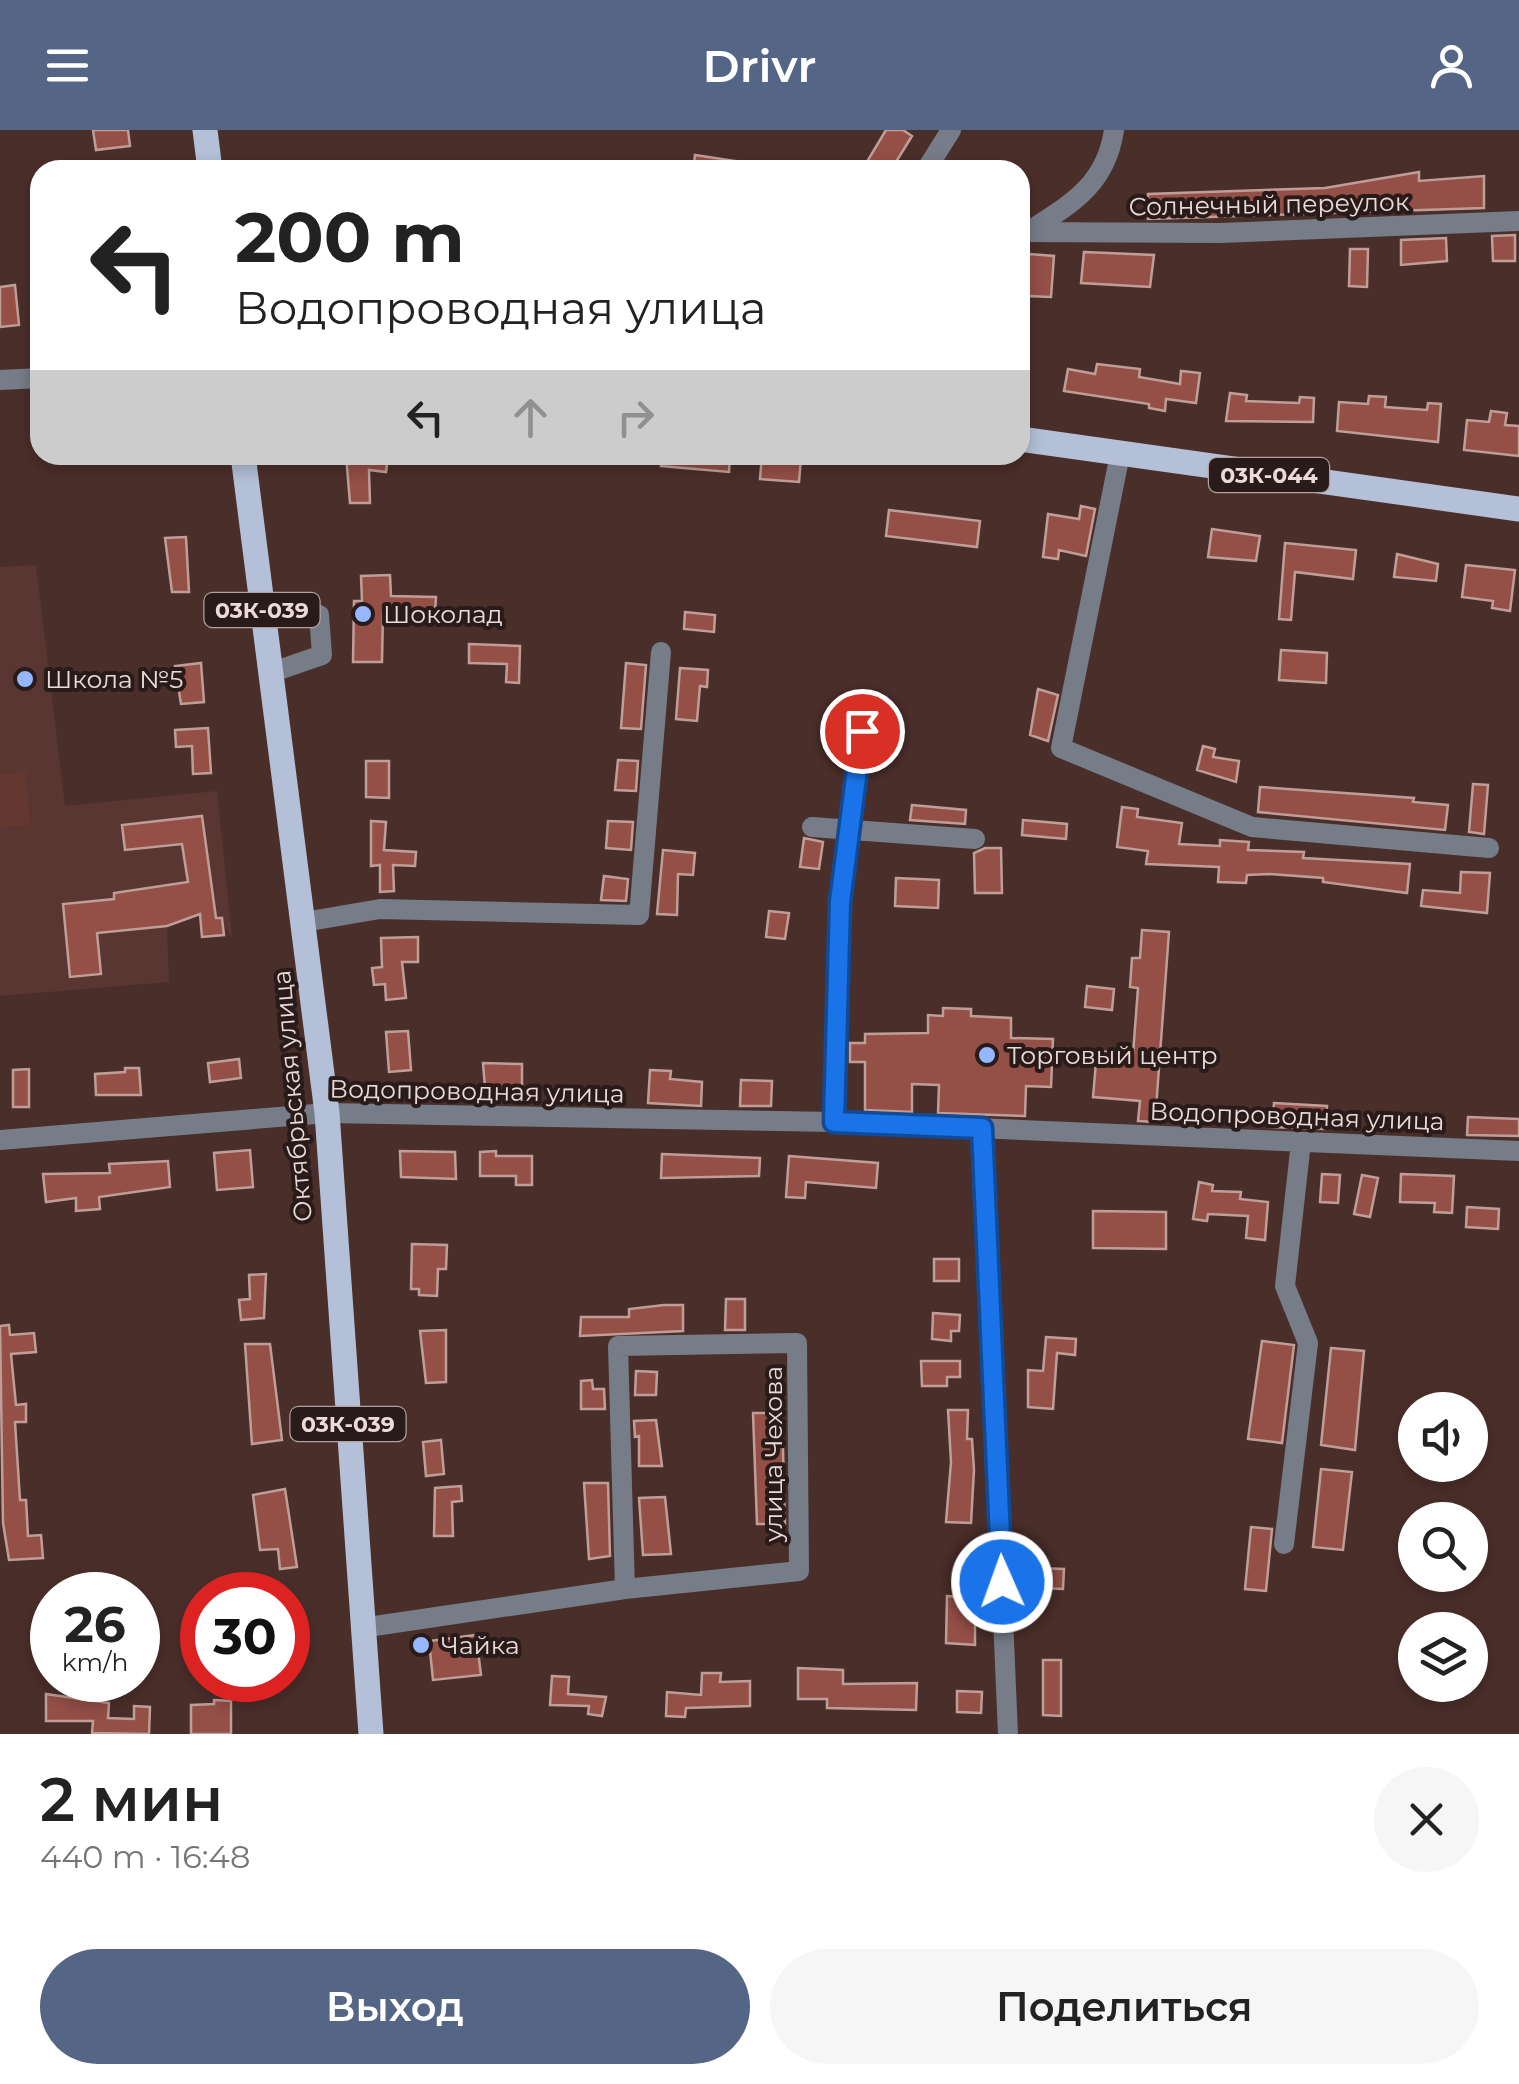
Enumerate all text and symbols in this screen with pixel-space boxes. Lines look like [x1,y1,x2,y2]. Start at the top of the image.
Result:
icon: menu [40,38,95,93]
text: Drivr [703,38,816,93]
icon: person [1424,38,1479,93]
street label: Солнечный переулок [1128,187,1410,221]
text: 200 m [235,194,465,280]
icon: left [70,200,200,330]
text: Водопроводная улица [235,280,766,335]
icon: left [398,390,453,445]
icon: ahead [503,390,558,445]
icon: right [608,390,663,445]
road number: 03К-044 [1209,458,1329,492]
road number: 03К-039 [204,593,320,627]
place label: Шоколад [383,599,503,629]
marker: Шоколад [352,603,374,625]
place label: Школа №5 [45,664,183,694]
marker: Школа №5 [14,668,36,690]
pin [820,689,905,774]
icon: arrive [835,704,890,759]
street label: Октябрьская улица [266,969,318,1223]
place label: Торговый центр [1007,1040,1218,1070]
marker: Торговый центр [976,1044,998,1066]
street label: Водопроводная улица [329,1073,625,1109]
street label: Водопроводная улица [1149,1096,1445,1136]
street label: улица Чехова [758,1366,788,1543]
map controls [1398,1392,1488,1702]
button: sound [1398,1392,1488,1482]
road number: 03К-039 [290,1407,406,1441]
button: search [1398,1502,1488,1592]
position arrow [950,1530,1054,1634]
speed limit sign: 30 [180,1572,310,1702]
text: 26 [64,1594,126,1655]
button: layers [1398,1612,1488,1702]
place label: Чайка [441,1630,520,1660]
marker: Чайка [410,1634,432,1656]
text: km/h [62,1647,128,1677]
text: 2 мин [40,1763,223,1836]
button: close [1374,1767,1479,1872]
text: 440 m · 16:48 [40,1837,250,1876]
button: Выход [40,1949,750,2064]
button: Поделиться [770,1949,1479,2064]

